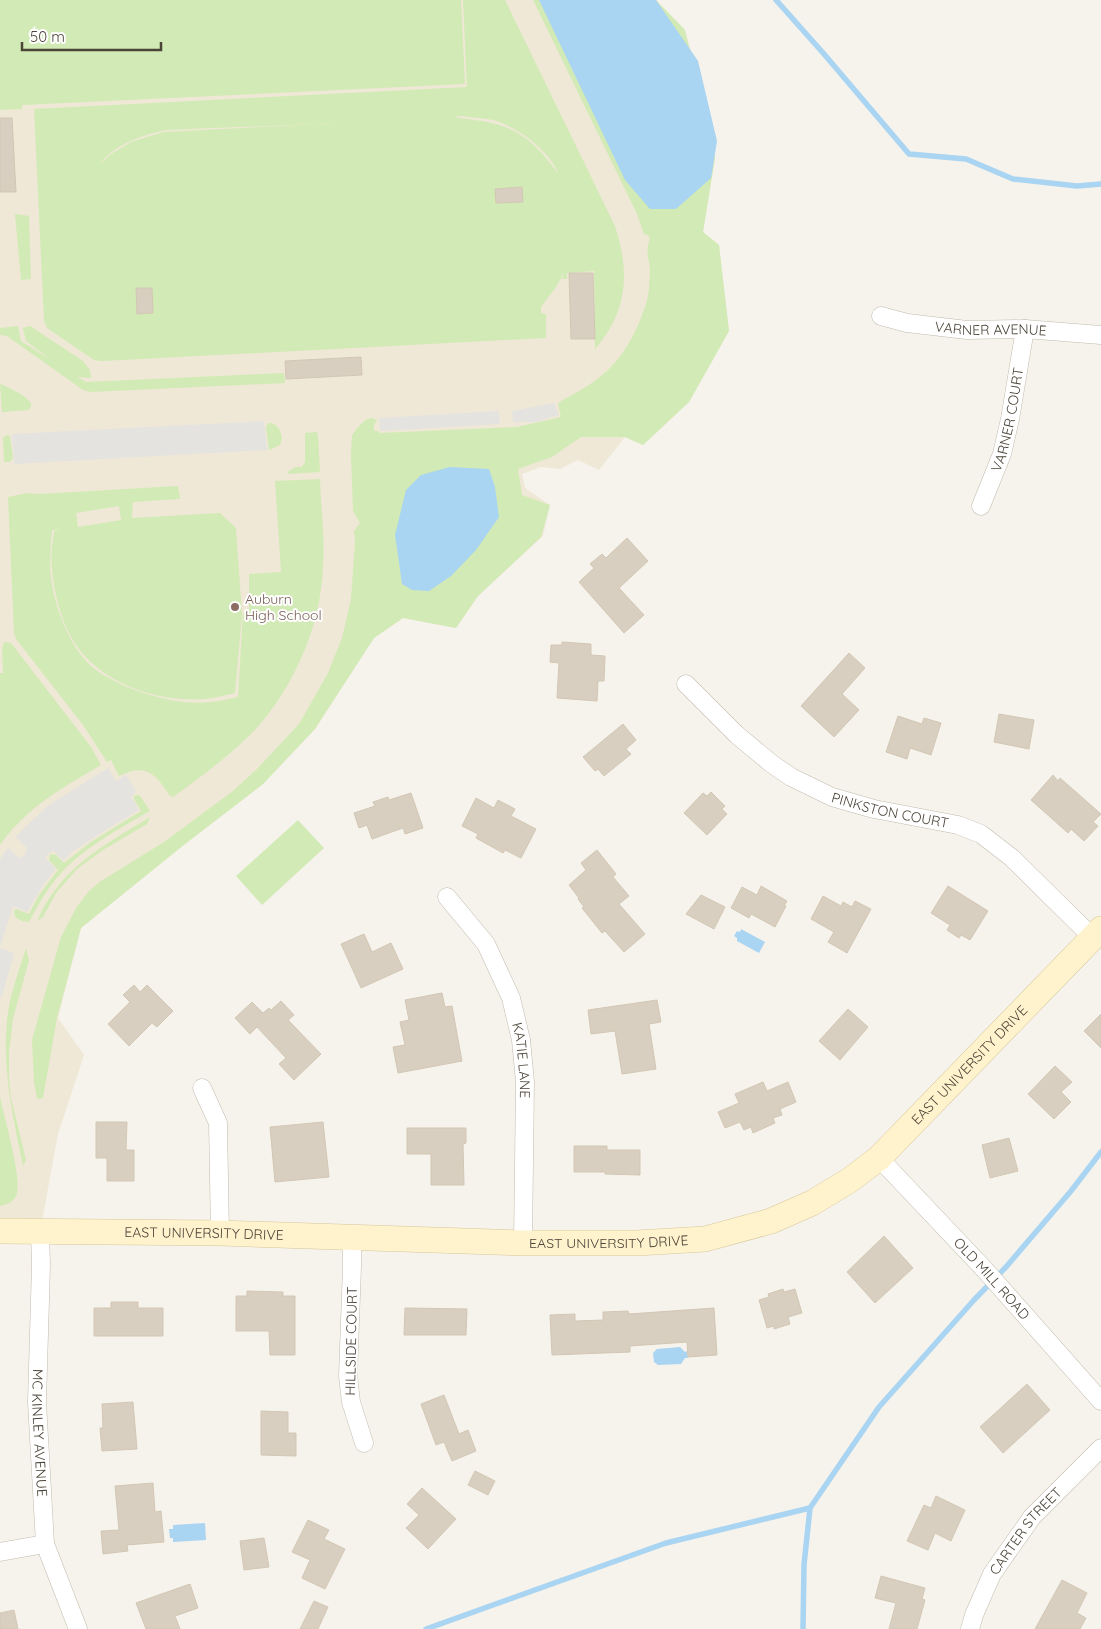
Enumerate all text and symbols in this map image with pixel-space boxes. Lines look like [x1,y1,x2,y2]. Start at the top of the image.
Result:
scale bar [22,20,161,52]
text: 50 m [30,27,65,46]
street label: VARNER AVENUE [934,317,1047,340]
street label: VARNER COURT [987,366,1027,474]
place label: Auburn High School [245,590,322,624]
marker: Auburn High School [229,601,241,613]
street label: PINKSTON COURT [829,788,950,832]
street label: EAST UNIVERSITY DRIVE [907,1001,1031,1128]
street label: KATIE LANE [508,1021,534,1098]
street label: EAST UNIVERSITY DRIVE [124,1223,284,1244]
street label: EAST UNIVERSITY DRIVE [529,1231,689,1252]
street label: OLD MILL ROAD [950,1234,1034,1323]
street label: HILLSIDE COURT [341,1286,361,1396]
street label: MC KINLEY AVENUE [28,1369,51,1497]
street label: CARTER STREET [985,1483,1066,1578]

